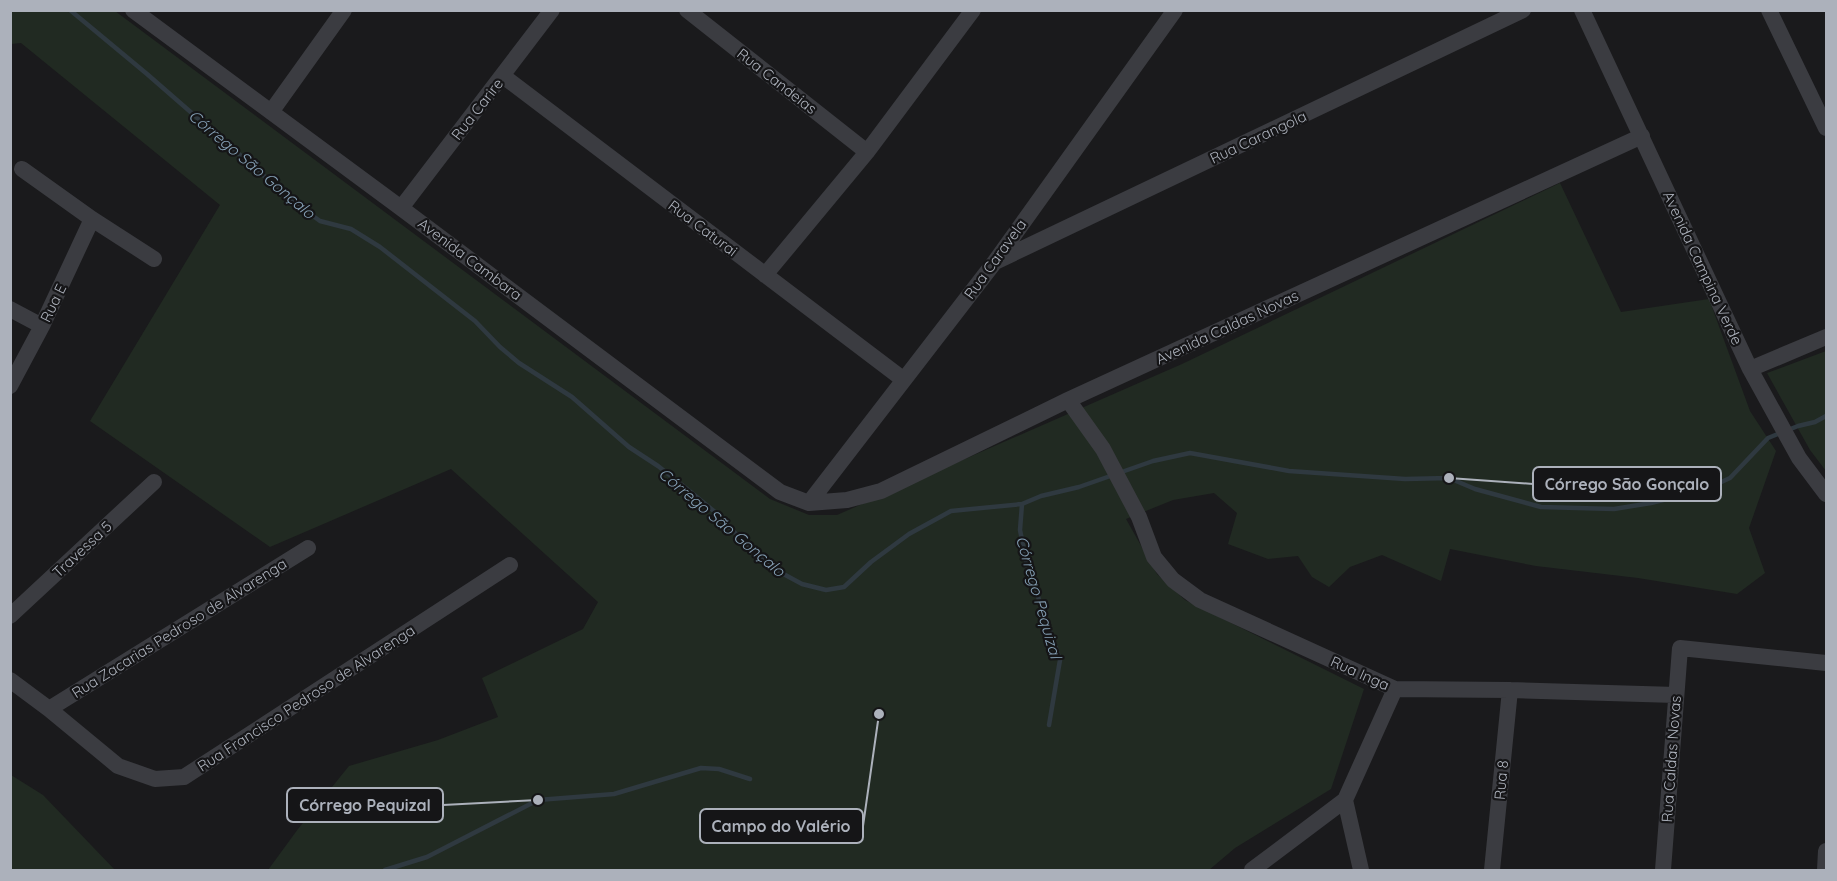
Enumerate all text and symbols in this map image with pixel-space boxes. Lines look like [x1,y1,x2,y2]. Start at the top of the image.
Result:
street label: Rua Candeias [733,44,821,118]
street label: Rua Carire [447,74,507,144]
water label: Córrego São Gonçalo [185,105,320,224]
street label: Rua Carangola [1207,106,1309,168]
street label: Avenida Campina Verde [1659,188,1747,348]
street label: Rua Caturai [665,196,741,260]
street label: Avenida Cambara [414,214,526,304]
street label: Rua Caravela [960,215,1030,303]
street label: Rua E [36,281,70,325]
street label: Avenida Caldas Novas [1153,286,1301,368]
water label: Córrego São Gonçalo [655,463,790,582]
callout: Córrego São Gonçalo [1533,467,1721,501]
text: Córrego São Gonçalo [1545,474,1709,494]
street label: Travessa 5 [48,517,116,581]
water label: Córrego Pequizal [1012,533,1067,663]
street label: Rua Zacarias Pedroso de Alvarenga [68,554,290,702]
street label: Rua Francisco Pedroso de Alvarenga [194,620,418,776]
street label: Rua Inga [1328,652,1392,694]
street label: Rua Caldas Novas [1657,695,1685,823]
street label: Rua 8 [1490,759,1512,801]
callout: Córrego Pequizal [287,788,443,822]
text: Córrego Pequizal [299,795,431,815]
callout: Campo do Valério [700,809,863,843]
text: Campo do Valério [712,816,850,836]

